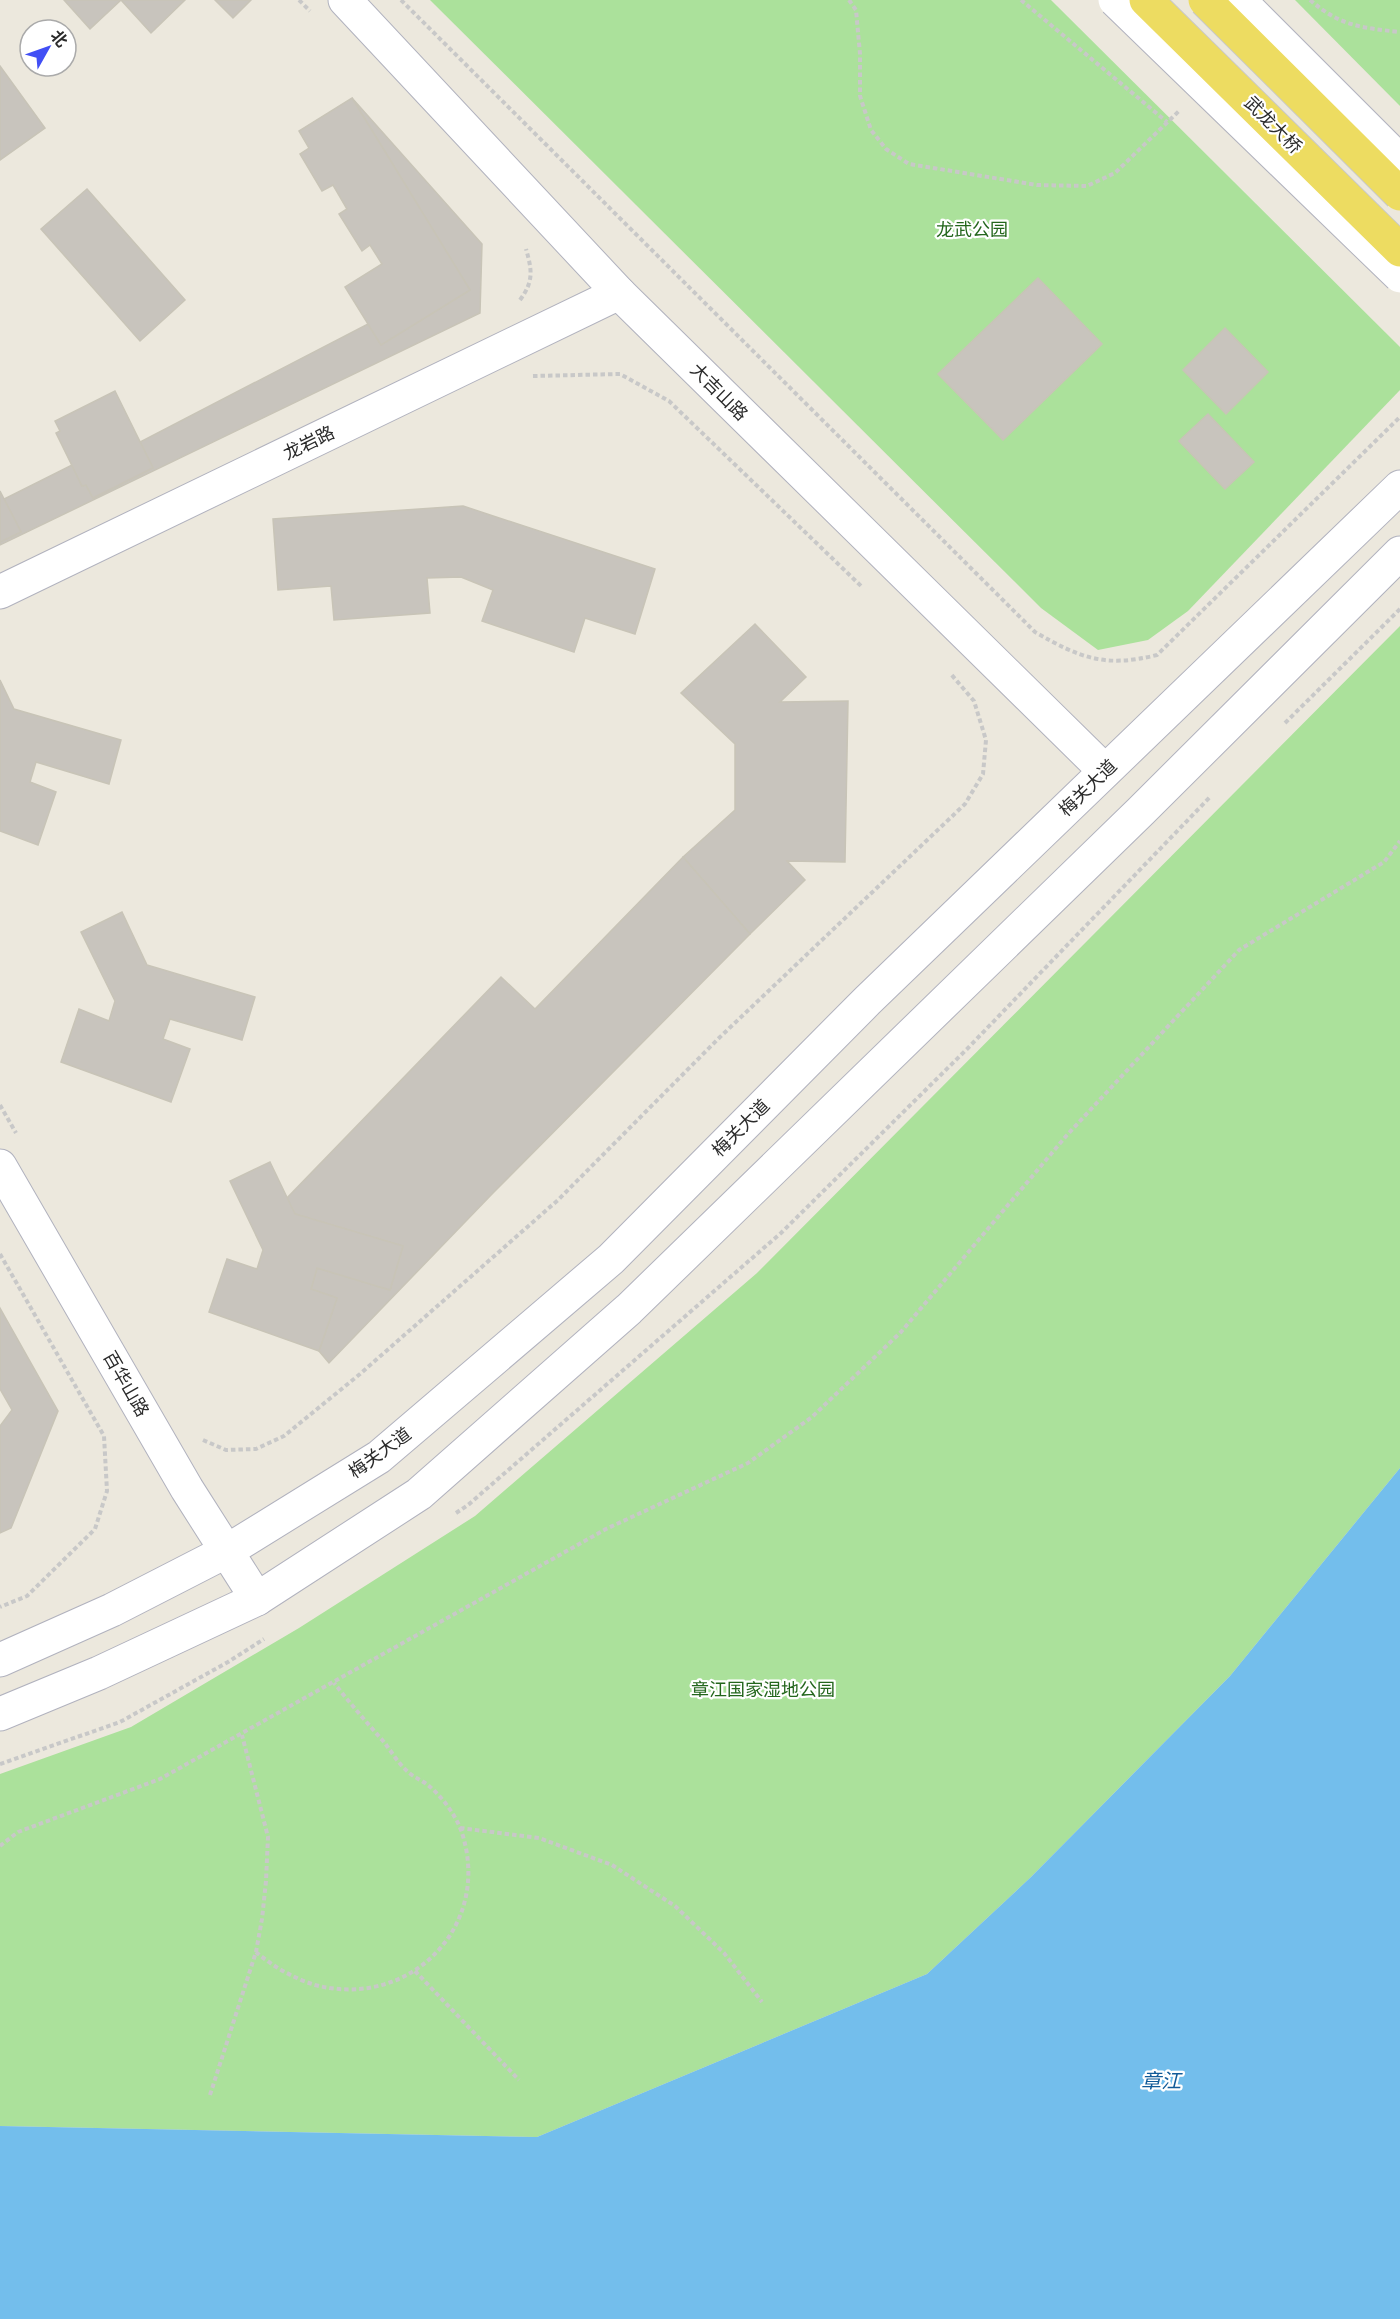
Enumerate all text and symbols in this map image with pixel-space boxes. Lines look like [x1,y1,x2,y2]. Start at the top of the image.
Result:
north arrow [18,18,78,78]
text: 北 [47,26,72,51]
street label: 武龙大桥 [1240,92,1306,158]
park label: 龙武公园 [936,219,1008,241]
street label: 大吉山路 [686,359,752,425]
street label: 龙岩路 [280,421,338,465]
street label: 梅关大道 [1054,755,1122,821]
street label: 梅关大道 [708,1095,774,1161]
street label: 百华山路 [98,1347,154,1421]
street label: 梅关大道 [344,1423,416,1483]
park label: 章江国家湿地公园 [691,1679,835,1701]
water label: 章江 [1141,2069,1183,2093]

